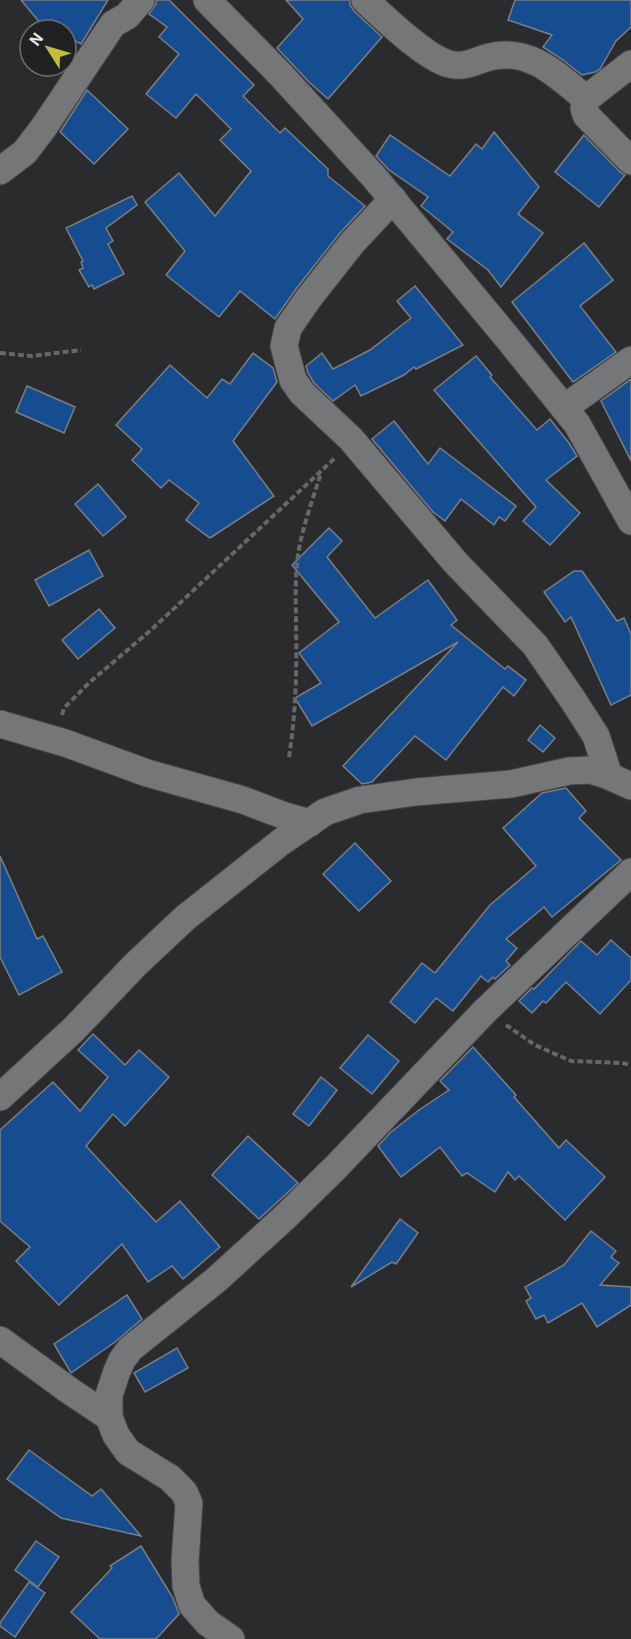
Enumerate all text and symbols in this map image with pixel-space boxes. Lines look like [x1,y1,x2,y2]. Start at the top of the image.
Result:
north arrow [18,18,78,78]
text: N [25,28,47,50]

